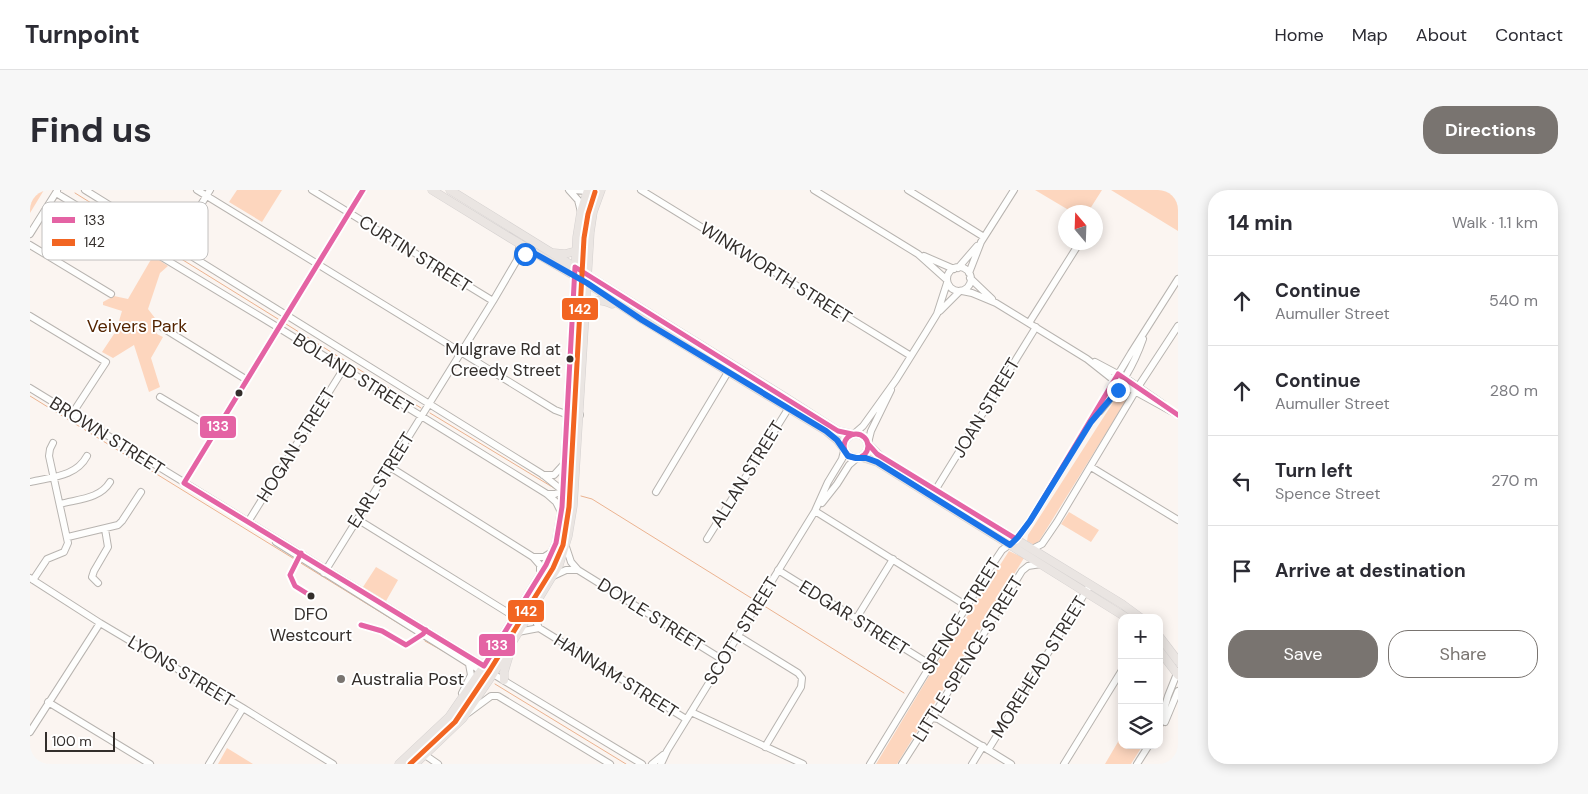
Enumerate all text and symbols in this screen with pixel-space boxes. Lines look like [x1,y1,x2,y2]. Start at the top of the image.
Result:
text: Turnpoint [25,19,140,50]
text: Home [1274,23,1324,47]
text: Map [1352,23,1388,47]
text: About [1416,23,1467,47]
text: Contact [1495,23,1563,47]
button: Directions [1423,106,1558,154]
text: Find us [30,107,152,153]
legend [42,202,208,260]
north arrow [1058,205,1103,250]
text: 14 min [1228,209,1293,237]
street label: CURTIN STREET [354,210,476,298]
text: 133 [84,211,105,229]
text: Walk · 1.1 km [1452,212,1538,233]
street label: WINKWORTH STREET [696,217,856,329]
text: 142 [84,233,105,251]
route start [514,243,537,266]
text: Continue [1275,278,1361,303]
icon: ahead [1228,287,1256,315]
text: 540 m [1489,290,1538,311]
line badge: 142 [561,297,599,321]
text: 142 [569,300,591,318]
text: Aumuller Street [1275,303,1390,324]
park label: Veivers Park [87,314,187,338]
street label: BOLAND STREET [288,327,418,421]
place label: Mulgrave Rd at Creedy Street [445,338,561,381]
marker: Mulgrave Rd at Creedy Street [565,354,575,364]
street label: JOAN STREET [947,354,1025,462]
text: Continue [1275,368,1361,393]
icon: ahead [1228,377,1256,405]
route end [1107,379,1130,402]
text: 280 m [1490,380,1538,401]
street label: HOGAN STREET [251,383,341,507]
unlabelled marker [234,388,244,398]
street label: BROWN STREET [45,391,169,481]
text: Aumuller Street [1275,393,1390,414]
line badge: 133 [199,415,237,439]
street label: ALLAN STREET [705,416,789,532]
text: 133 [207,417,229,435]
street label: EARL STREET [342,428,420,532]
text: Turn left [1275,458,1353,483]
icon: left [1228,467,1256,495]
text: 270 m [1491,470,1538,491]
text: Spence Street [1275,483,1380,504]
street label: SPENCE STREET [916,553,1006,679]
icon: arrive [1228,557,1256,585]
text: Arrive at destination [1275,558,1466,583]
street label: SCOTT STREET [698,572,784,690]
street label: LITTLE SPENCE STREET [907,572,1029,746]
street label: DOYLE STREET [593,573,709,657]
street label: EDGAR STREET [795,575,913,661]
marker: DFO Westcourt [306,591,316,601]
street label: MOREHEAD STREET [986,592,1092,742]
line badge: 142 [507,599,545,623]
text: 142 [515,602,537,620]
place label: DFO Westcourt [270,603,352,646]
map controls [1118,614,1163,749]
button: + [1118,614,1163,659]
street label: HANNAM STREET [549,628,683,724]
street label: LYONS STREET [123,630,239,712]
button: Save [1228,630,1378,678]
button: Share [1388,630,1538,678]
line badge: 133 [478,633,516,657]
text: 133 [486,636,508,654]
button: − [1118,659,1163,704]
place label: Australia Post [351,667,464,691]
marker: Australia Post [335,673,347,685]
button: layers [1118,704,1163,749]
scale bar [45,729,115,752]
text: 100 m [52,732,92,750]

